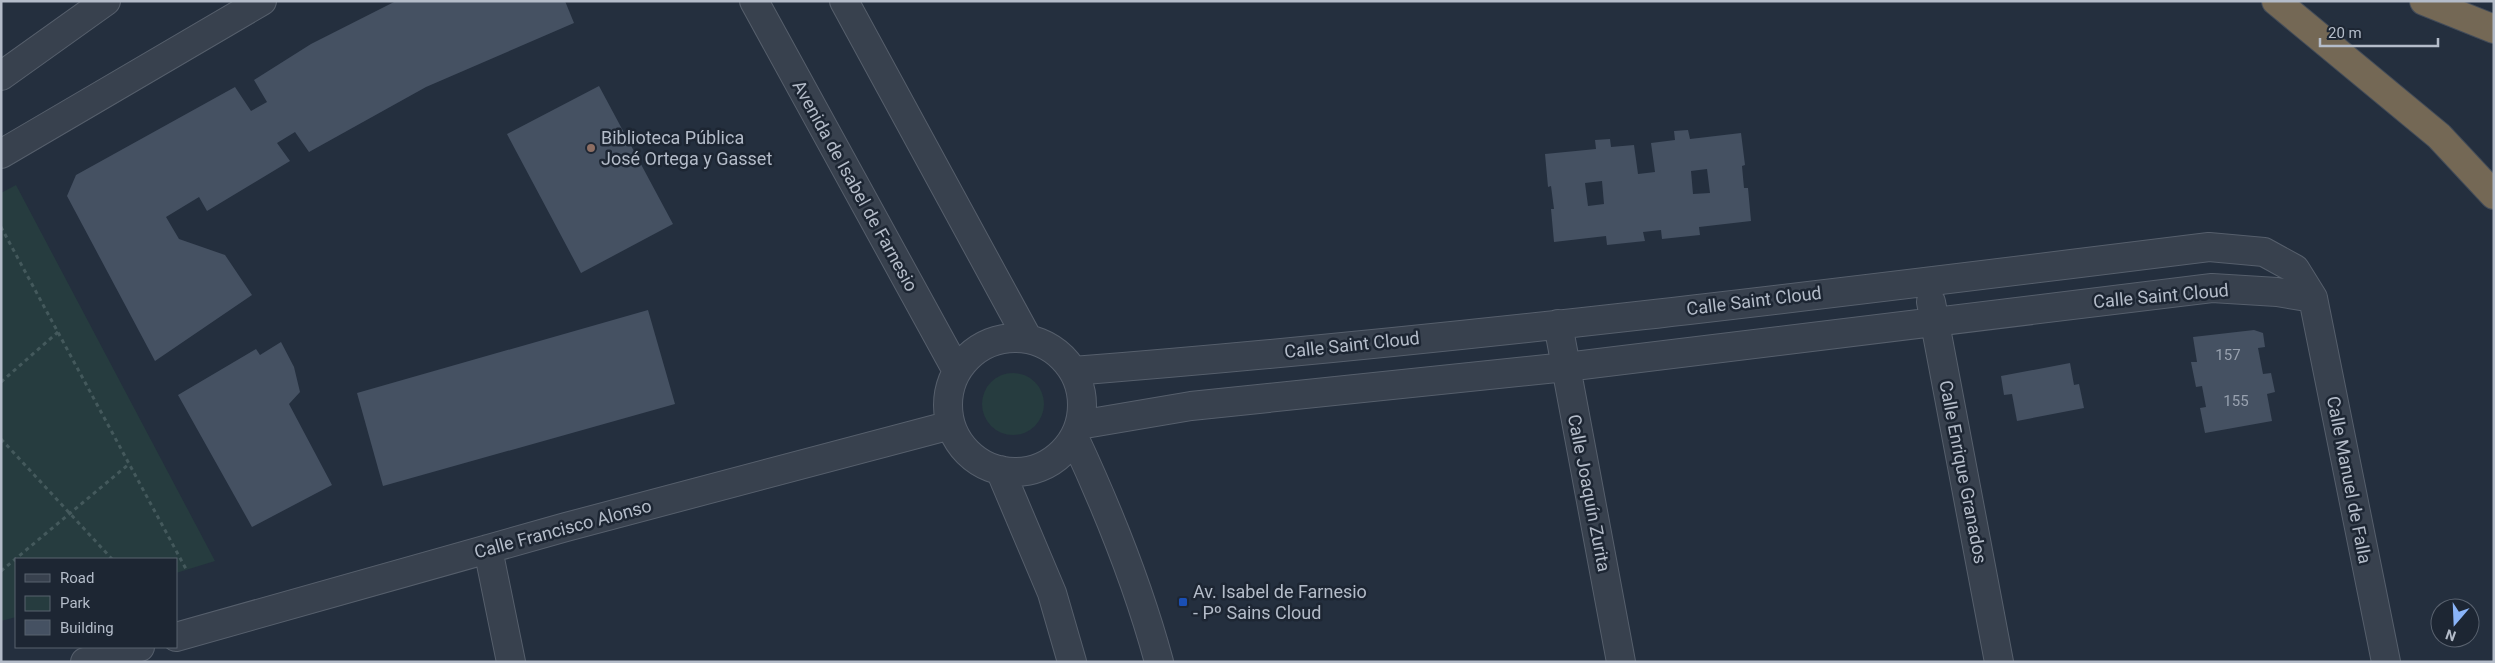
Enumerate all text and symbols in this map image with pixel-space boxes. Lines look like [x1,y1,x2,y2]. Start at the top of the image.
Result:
scale bar [2320,15,2438,47]
text: 20 m [2328,24,2362,42]
street label: Avenida de Isabel de Farnesio [789,77,922,295]
place label: Biblioteca Pública José Ortega y Gasset [601,127,772,169]
marker: Biblioteca Pública José Ortega y Gasset [585,142,597,154]
street label: Calle Saint Cloud [2092,279,2230,312]
street label: Calle Saint Cloud [1685,282,1823,319]
street label: Calle Saint Cloud [1283,327,1421,362]
house number: 157 [2215,346,2241,364]
street label: Calle Enrique Granados [1935,378,1992,565]
house number: 155 [2223,392,2249,410]
street label: Calle Manuel de Falla [2323,394,2376,565]
street label: Calle Joaquín Zurita [1564,412,1615,573]
street label: Calle Francisco Alonso [472,495,654,562]
legend [15,558,178,648]
text: Road [60,569,94,587]
place label: Av. Isabel de Farnesio - Pº Sains Cloud [1193,581,1367,623]
text: Park [60,594,91,612]
marker: Av. Isabel de Farnesio - Pº Sains Cloud [1177,596,1189,608]
north arrow [2430,598,2480,648]
text: Building [60,619,114,637]
text: N [2443,626,2458,644]

